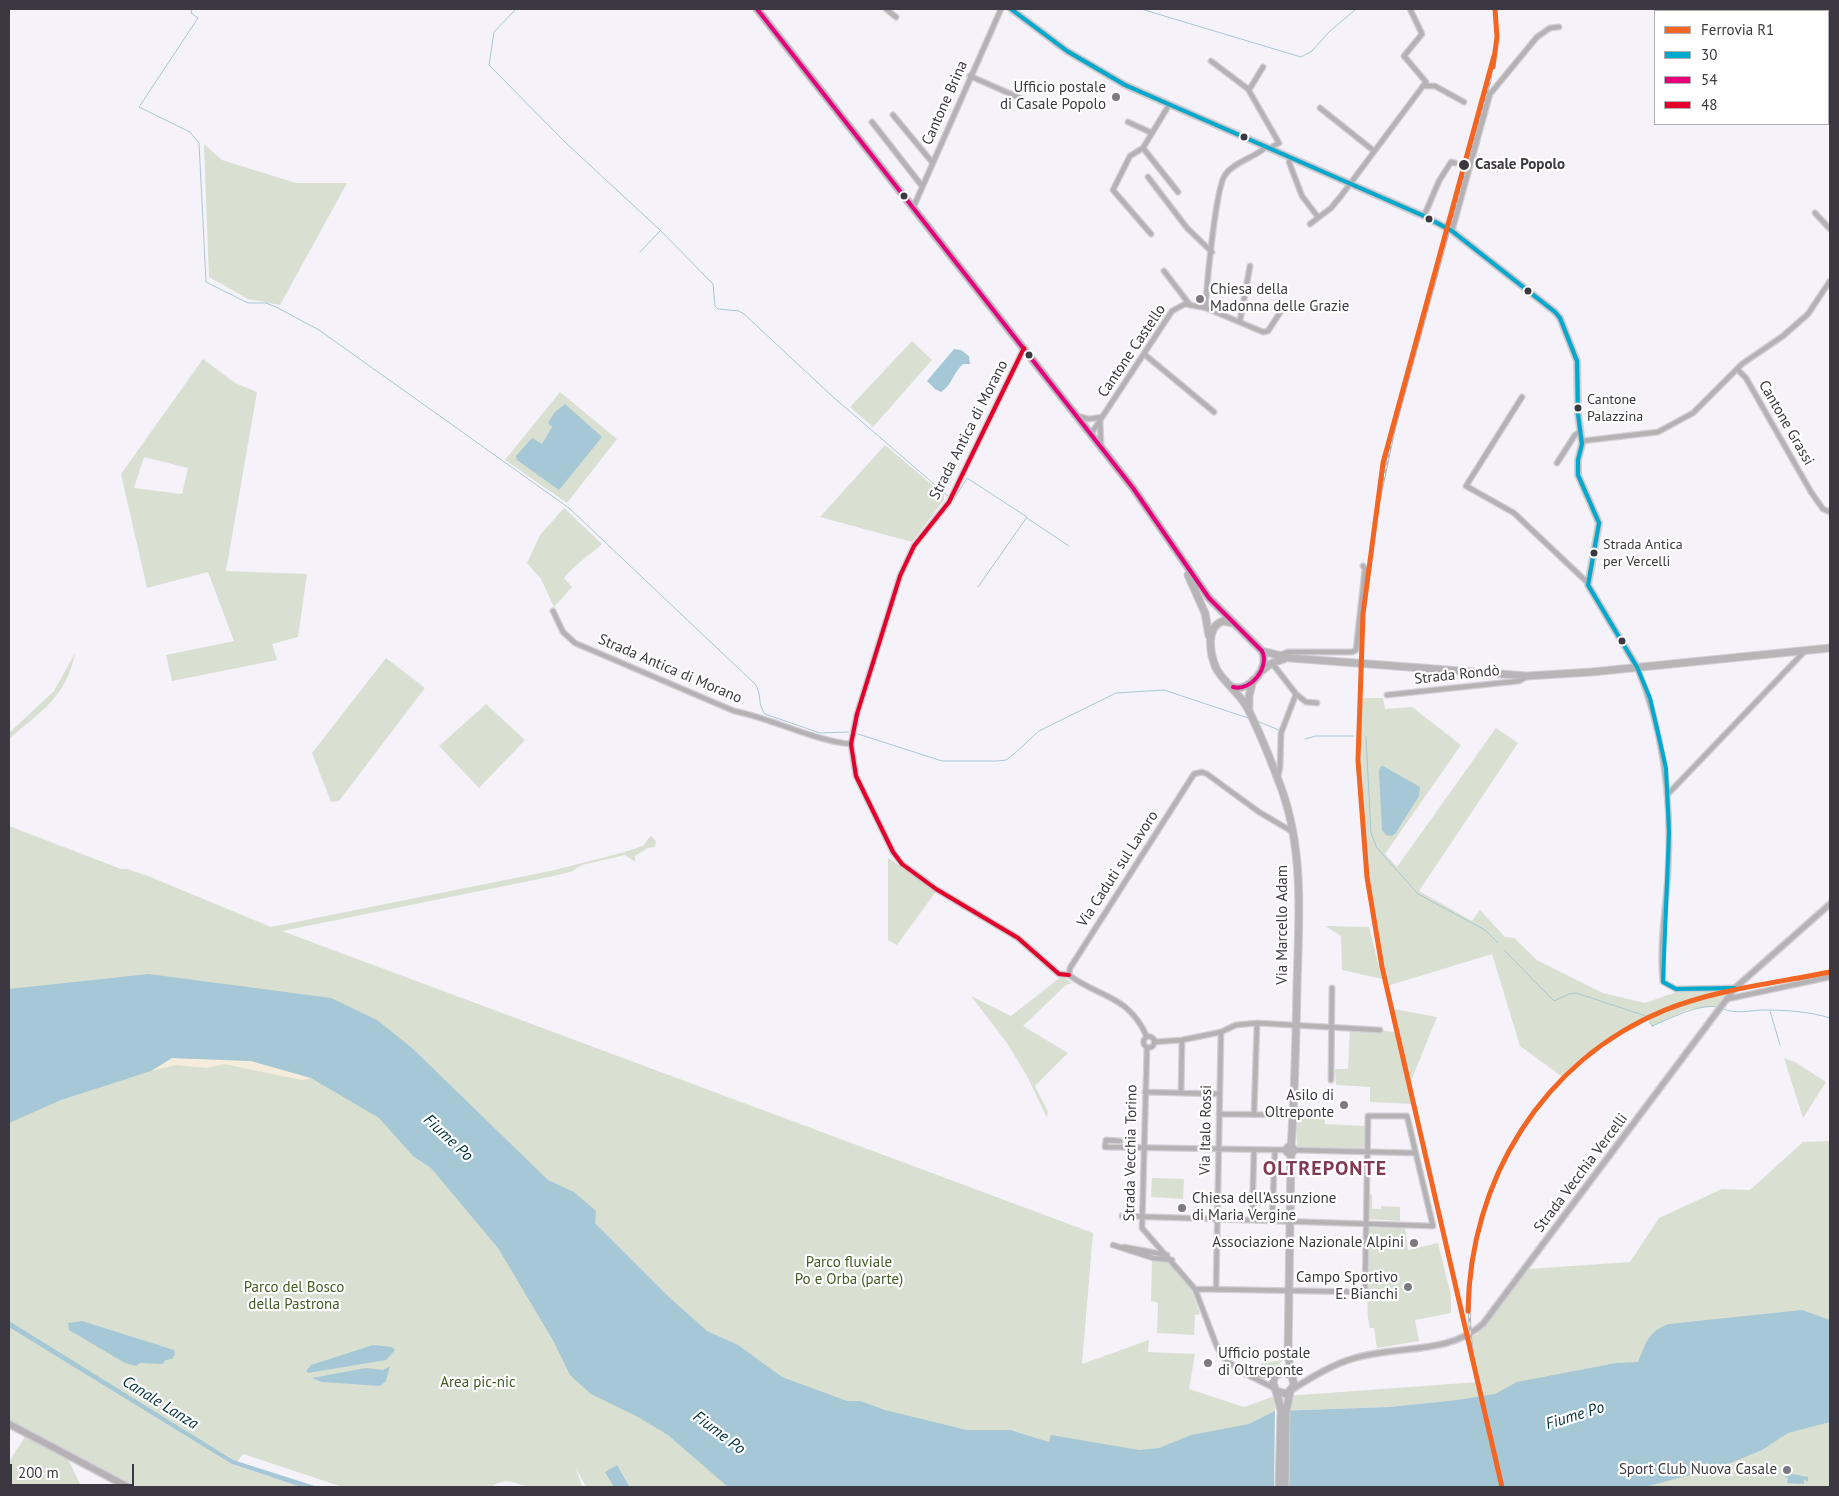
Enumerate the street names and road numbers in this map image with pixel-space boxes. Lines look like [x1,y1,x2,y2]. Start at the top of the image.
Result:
street label: Cantone Brina [918,58,972,148]
street label: Cantone Castello [1094,301,1170,401]
street label: Strada Antica di Morano [926,357,1012,503]
street label: Cantone Grassi [1754,377,1818,469]
street label: Strada Antica di Morano [596,631,744,707]
street label: Strada Rondò [1413,662,1501,688]
street label: Via Caduti sul Lavoro [1074,808,1162,930]
street label: Via Marcello Adam [1274,865,1292,985]
street label: Strada Vecchia Torino [1121,1084,1141,1222]
street label: Via Italo Rossi [1196,1085,1216,1175]
street label: Strada Vecchia Vercelli [1530,1110,1632,1236]

